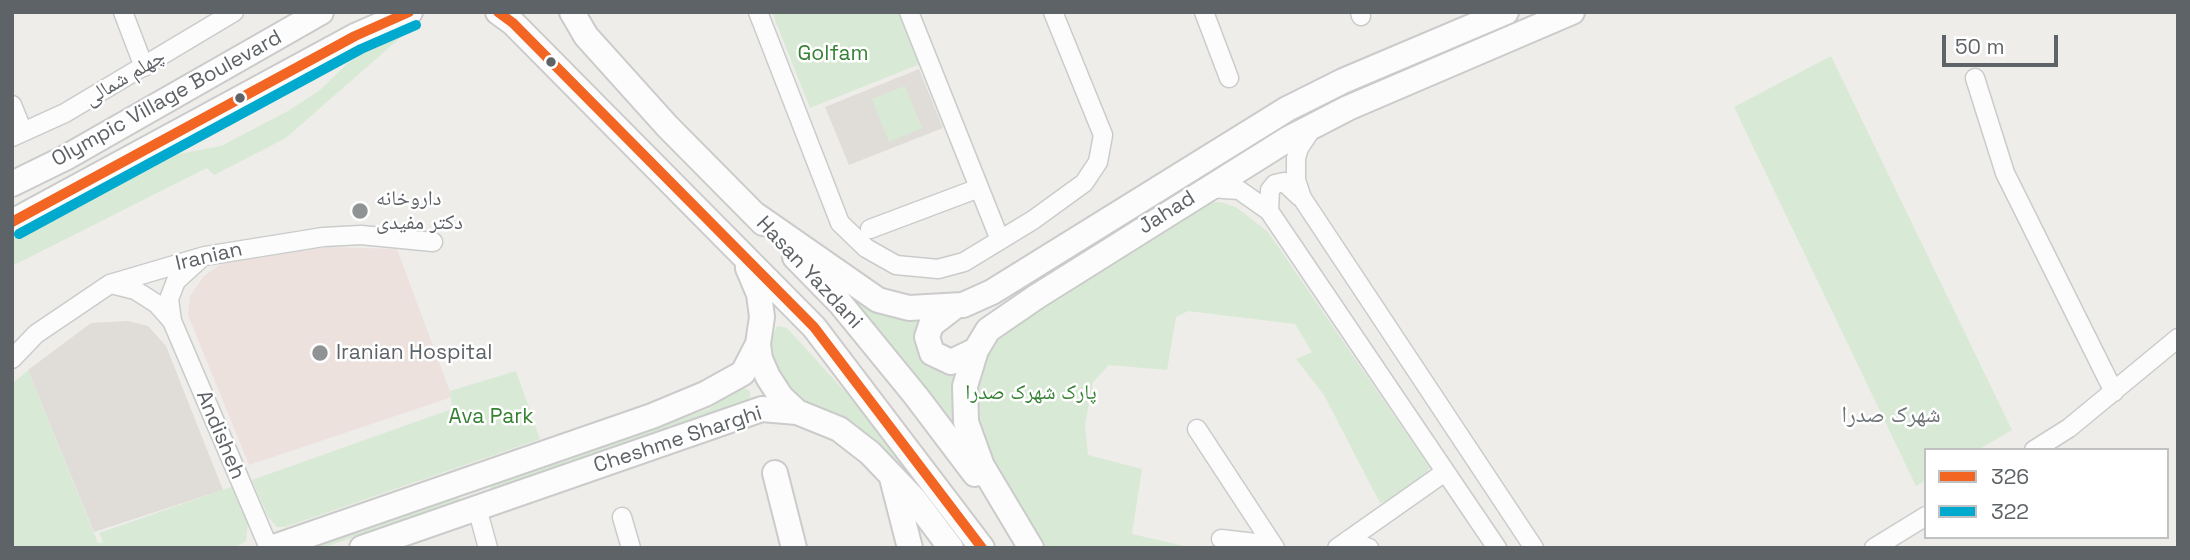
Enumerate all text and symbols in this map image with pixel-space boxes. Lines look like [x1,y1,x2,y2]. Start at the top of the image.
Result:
scale bar [1945,21,2060,65]
street label: Olympic Village Boulevard [48,25,286,173]
text: 50 m [1955,33,2005,60]
park label: Golfam [797,41,869,67]
street label: چهلم شمالی [80,44,170,112]
unlabelled marker [544,55,558,69]
unlabelled marker [233,91,247,105]
place label: داروخانه دکتر مفیدی [376,186,463,236]
street label: Jahad [1134,186,1200,240]
marker: داروخانه دکتر مفیدی [350,201,370,221]
street label: Hasan Yazdani [751,212,867,334]
street label: Iranian [173,237,245,277]
place label: Iranian Hospital [336,340,492,366]
marker: Iranian Hospital [310,343,330,363]
park label: پارک شهرک صدرا [965,380,1097,406]
street label: Andisheh [190,387,250,483]
street label: Cheshme Sharghi [591,401,765,479]
district label: شهرک صدرا [1841,402,1941,430]
park label: Ava Park [449,404,533,430]
legend [1924,448,2169,539]
text: 326 [1991,463,2029,490]
text: 322 [1991,498,2029,525]

